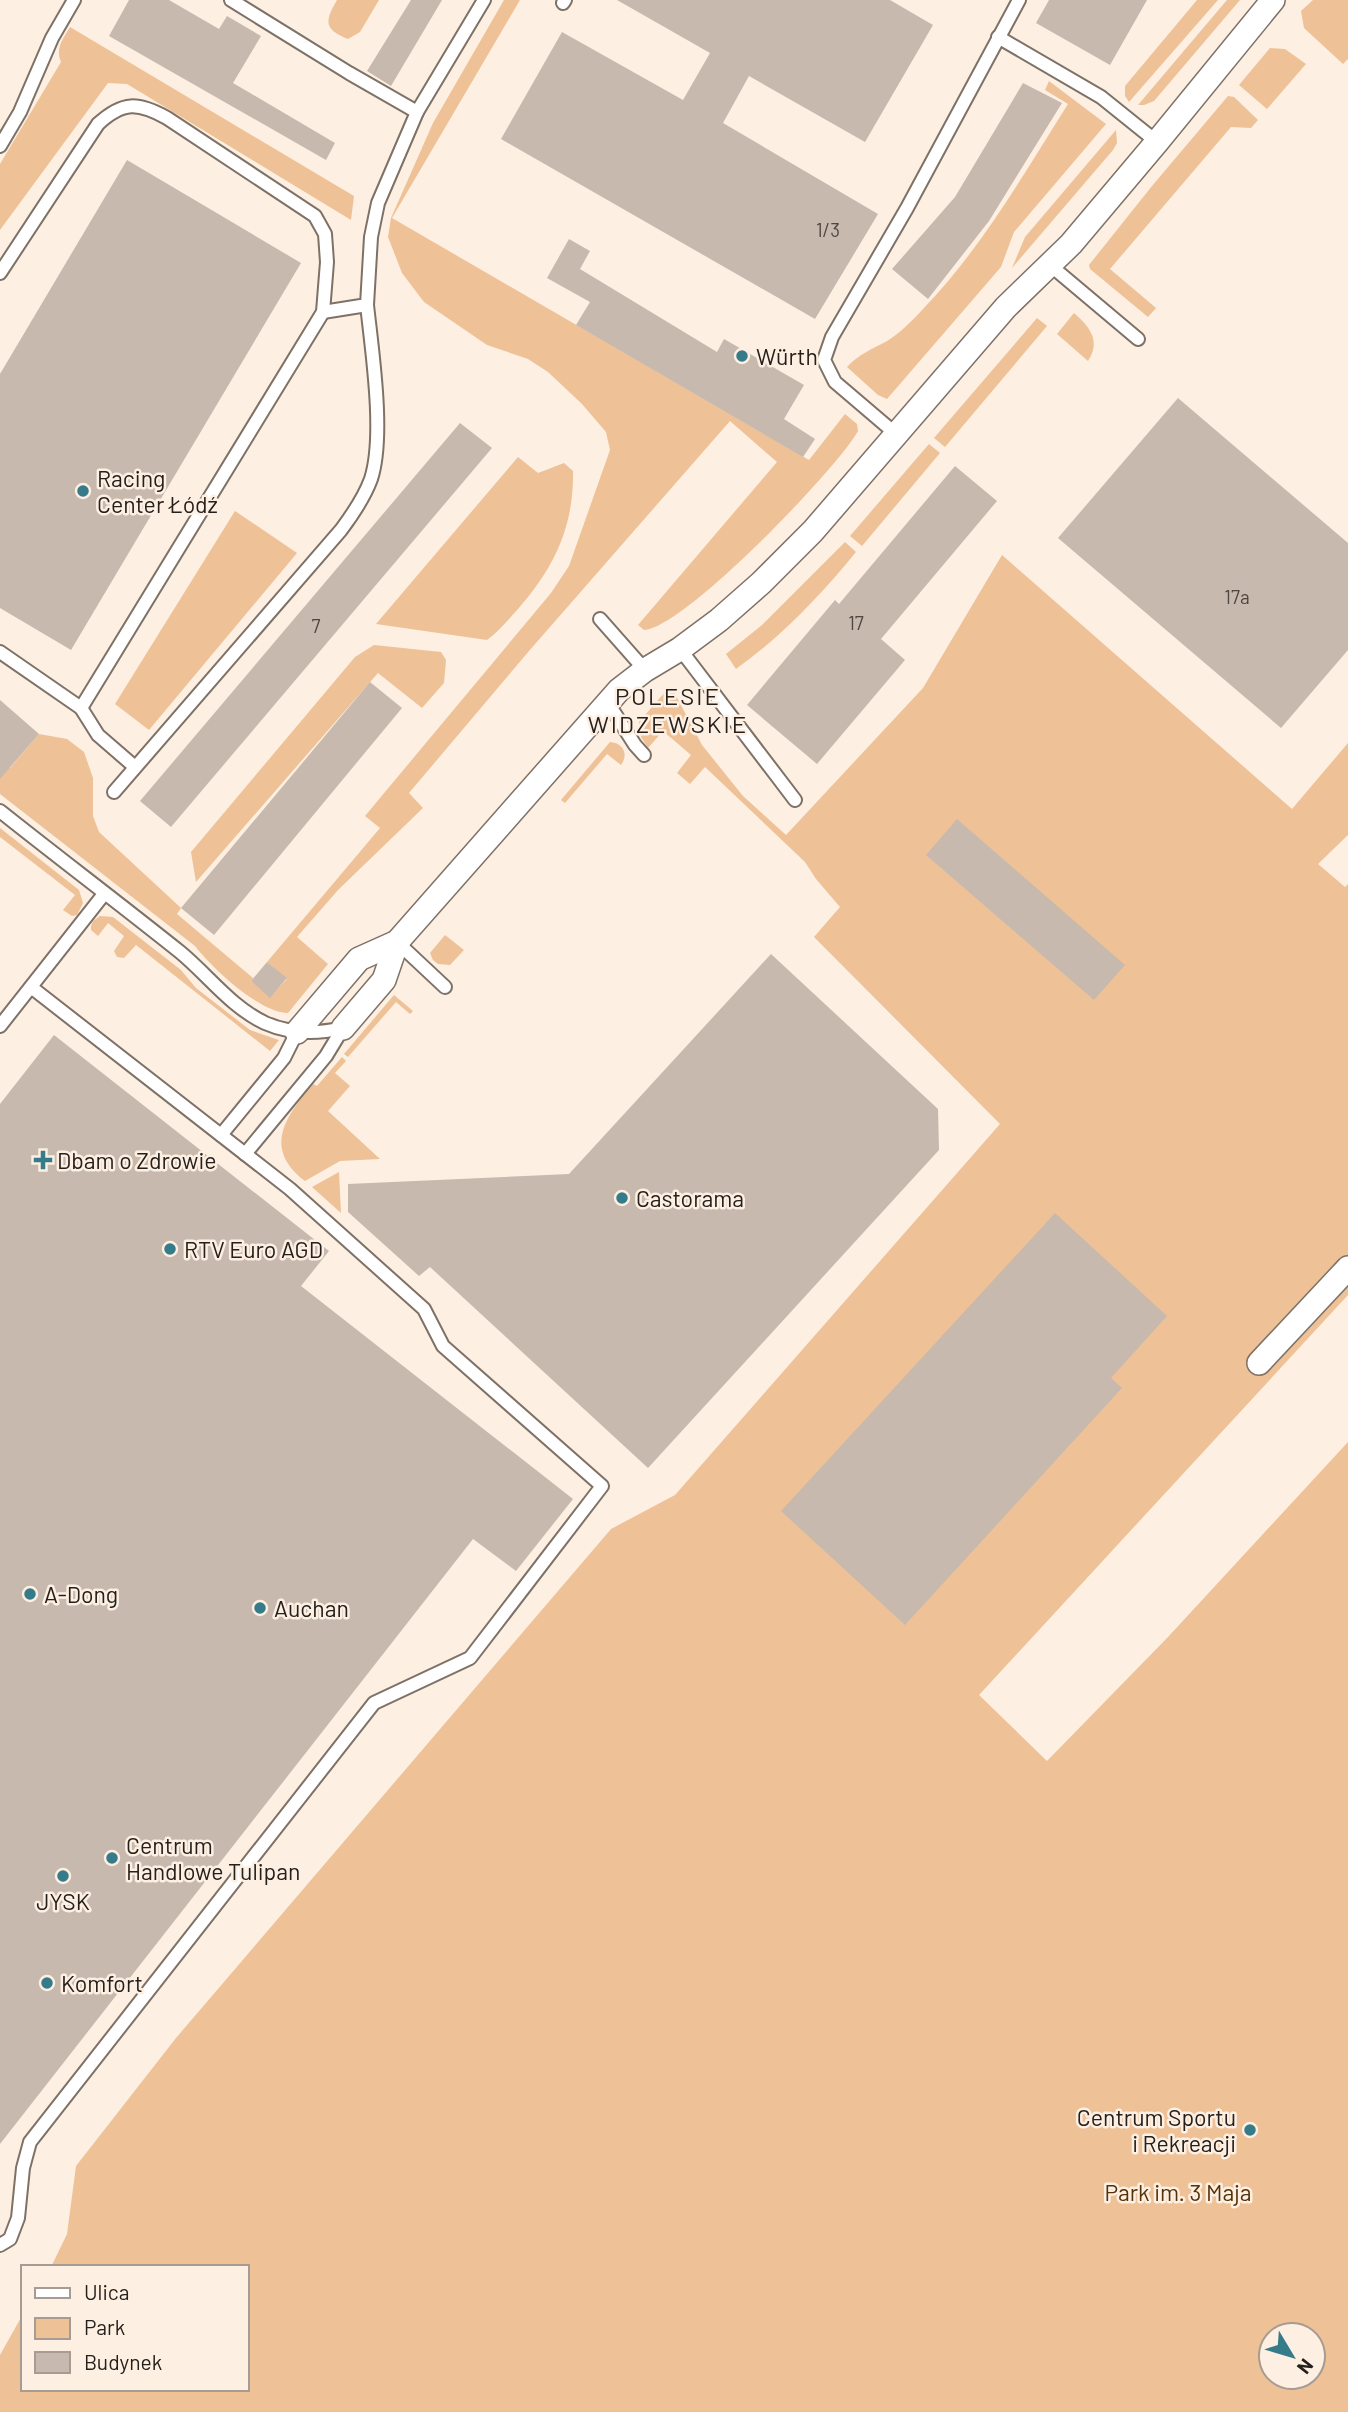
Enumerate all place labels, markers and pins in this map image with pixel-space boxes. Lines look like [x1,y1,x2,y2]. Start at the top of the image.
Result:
place label: Würth [756,342,818,370]
marker: Würth [734,348,750,364]
place label: Racing Center Łódź [97,464,218,518]
marker: Racing Center Łódź [75,483,91,499]
place label: Dbam o Zdrowie [57,1146,217,1174]
marker: Dbam o Zdrowie [35,1152,51,1168]
place label: Castorama [636,1184,744,1212]
marker: Castorama [614,1190,630,1206]
place label: RTV Euro AGD [184,1235,323,1263]
marker: RTV Euro AGD [162,1241,178,1257]
place label: A-Dong [44,1580,118,1608]
marker: A-Dong [22,1586,38,1602]
place label: Auchan [274,1594,349,1622]
marker: Auchan [252,1600,268,1616]
place label: Centrum Handlowe Tulipan [126,1831,300,1885]
marker: Centrum Handlowe Tulipan [104,1850,120,1866]
marker: JYSK [55,1868,71,1884]
place label: JYSK [36,1887,90,1915]
place label: Komfort [61,1969,143,1997]
marker: Komfort [39,1975,55,1991]
place label: Centrum Sportu i Rekreacji [1077,2103,1236,2157]
marker: Centrum Sportu i Rekreacji [1242,2122,1258,2138]

